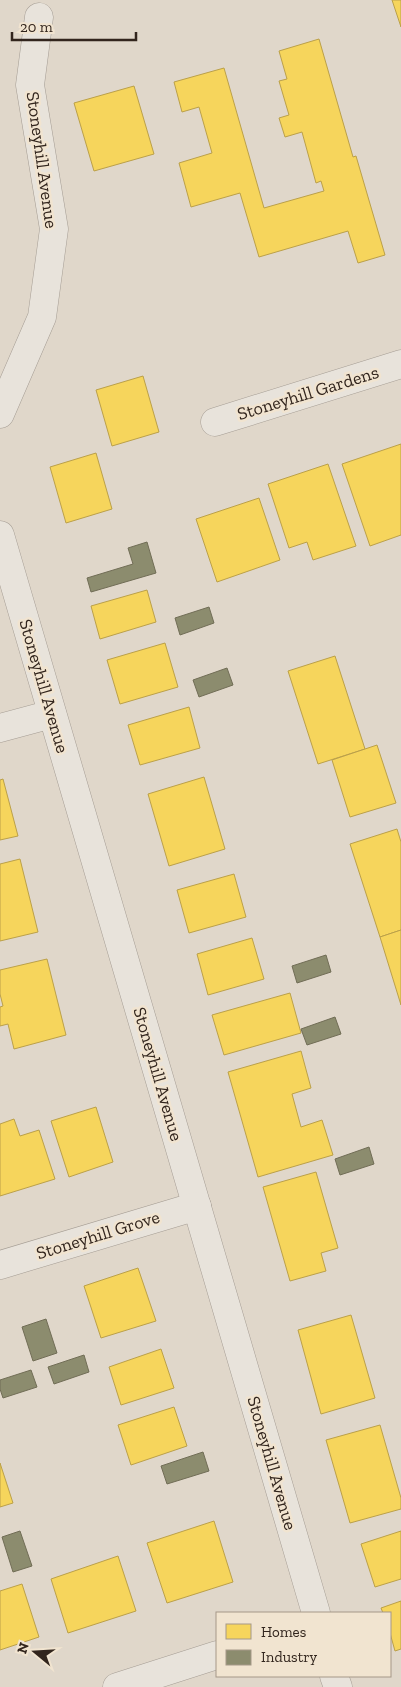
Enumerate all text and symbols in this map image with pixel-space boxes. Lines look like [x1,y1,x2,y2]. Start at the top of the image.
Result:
scale bar [12,10,136,42]
text: 20 m [20,18,53,36]
street label: Stoneyhill Avenue [21,90,63,230]
street label: Stoneyhill Gardens [235,361,382,425]
street label: Stoneyhill Avenue [14,617,74,755]
street label: Stoneyhill Avenue [128,1005,188,1143]
street label: Stoneyhill Grove [34,1206,162,1264]
street label: Stoneyhill Avenue [242,1394,302,1532]
legend [216,1612,391,1677]
text: Homes [261,1623,306,1641]
north arrow [10,1627,60,1677]
text: N [13,1640,33,1656]
text: Industry [261,1648,318,1666]

